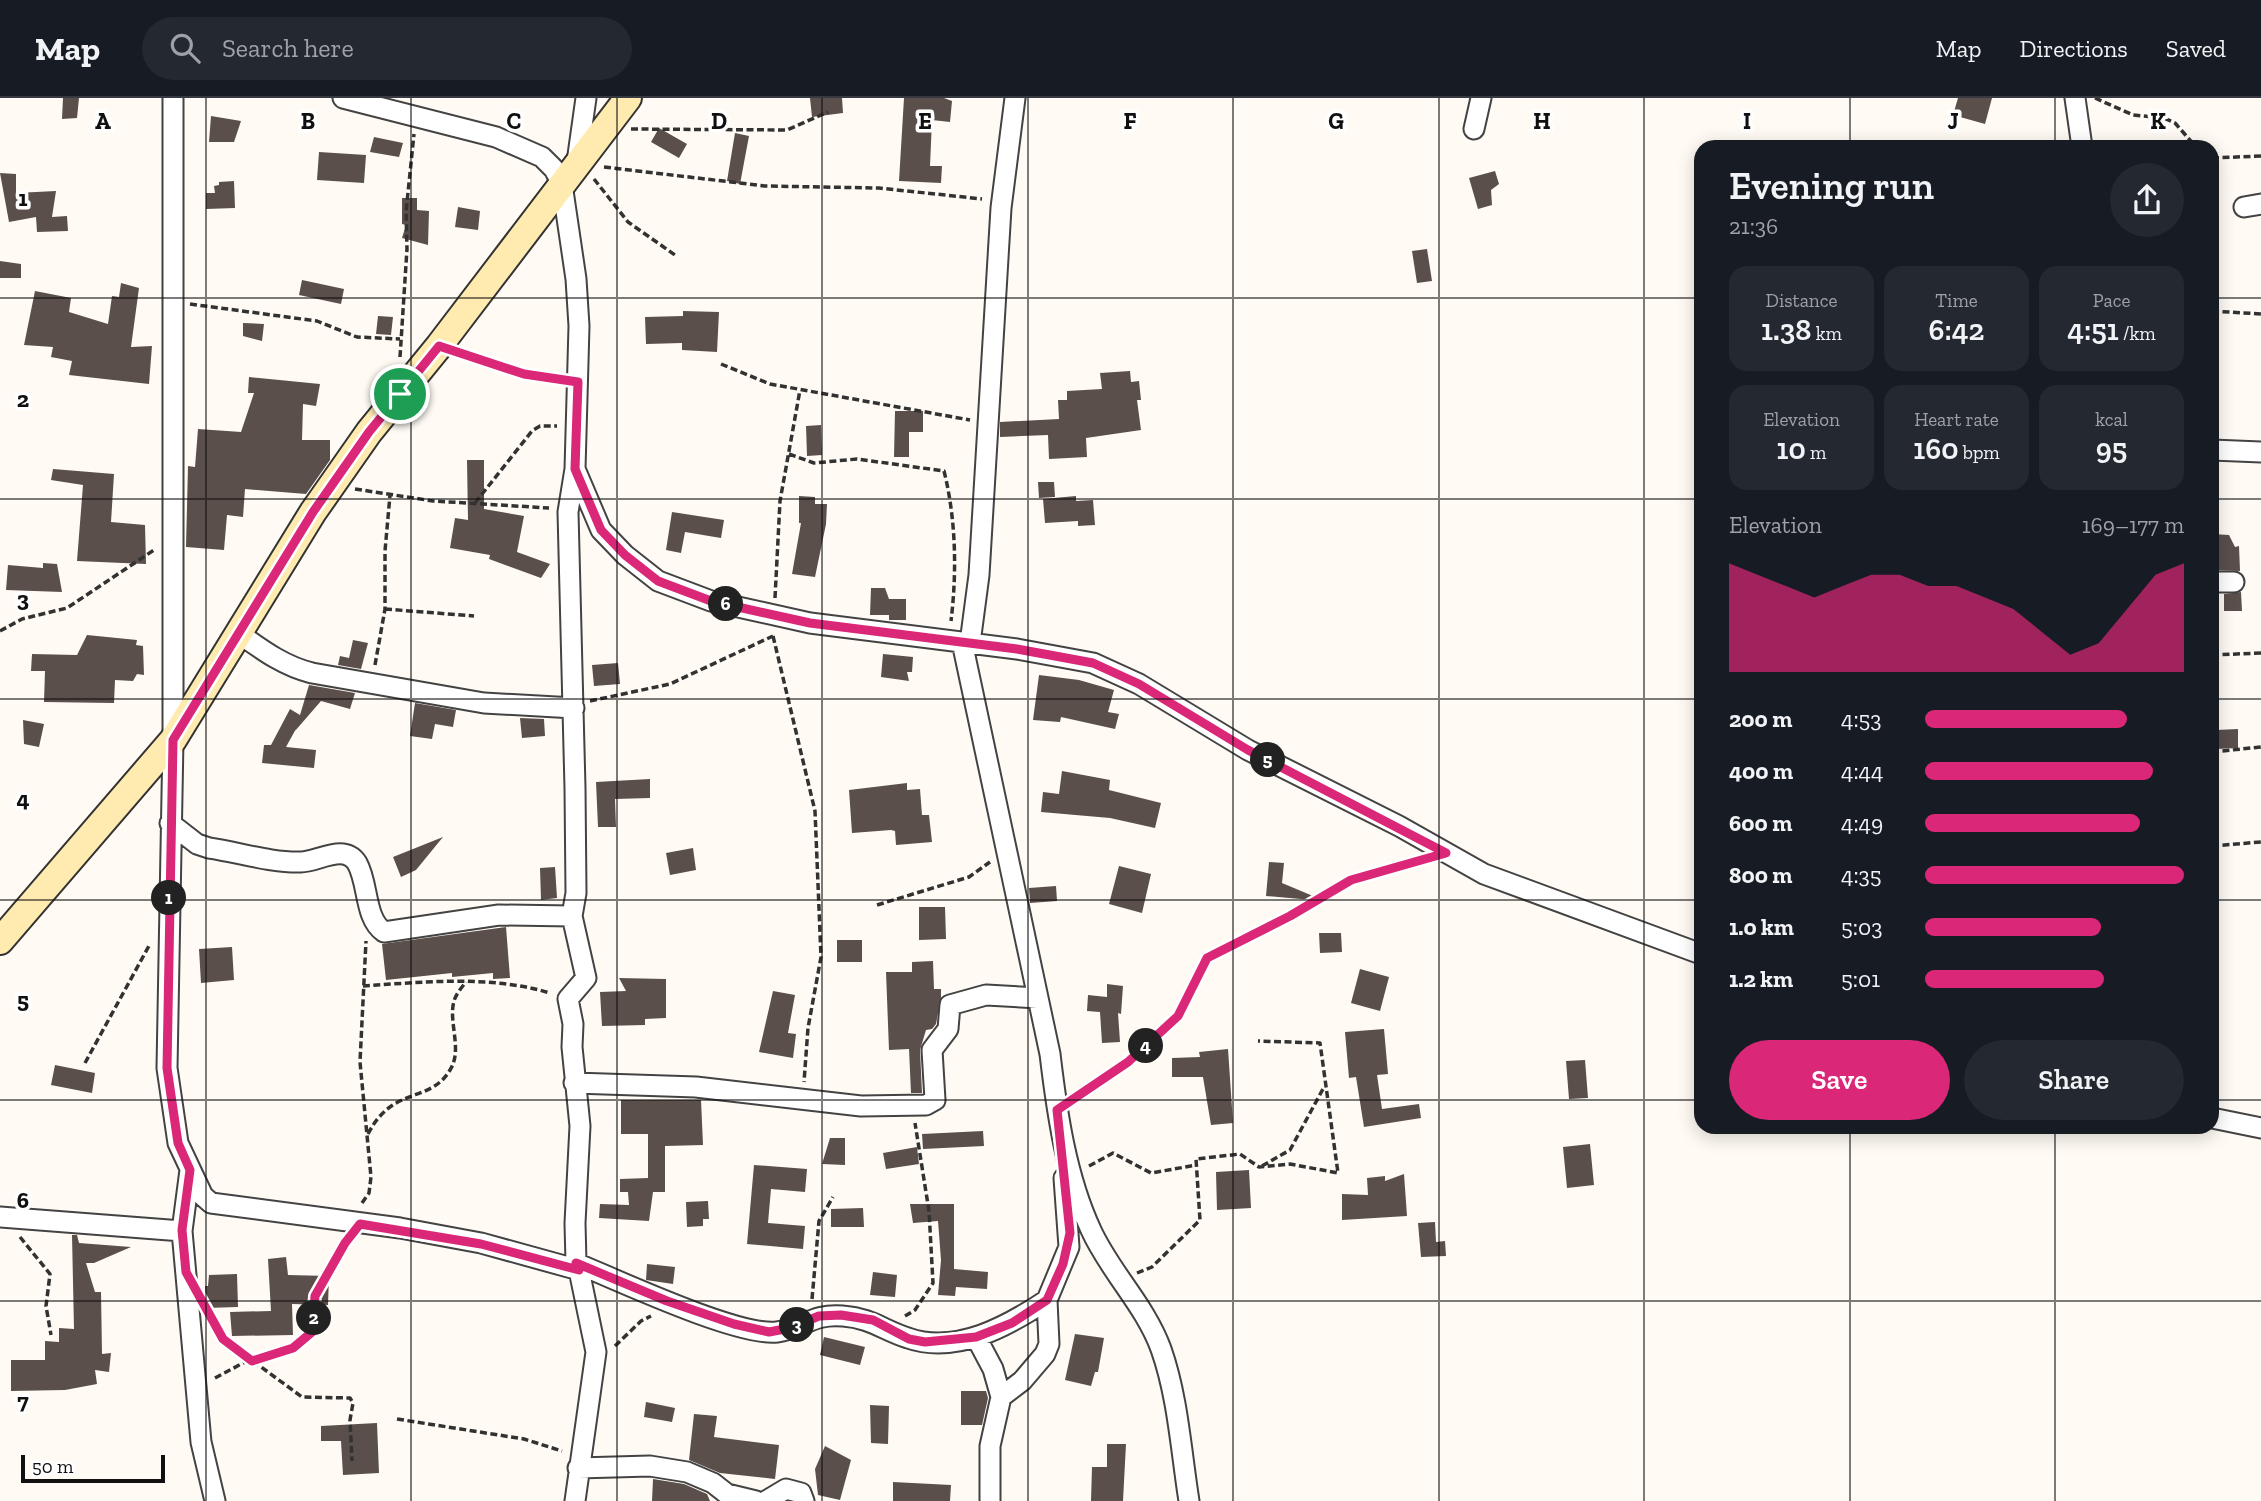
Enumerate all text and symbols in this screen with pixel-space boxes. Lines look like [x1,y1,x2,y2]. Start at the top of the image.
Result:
search box [142,17,632,80]
text: Map [35,29,100,68]
icon: search [166,29,204,67]
text: Search here [222,32,354,64]
text: Map [1936,34,1982,63]
text: Directions [2020,34,2128,63]
text: Saved [2166,34,2226,63]
text: A [95,107,111,135]
text: B [301,107,315,135]
text: C [507,107,521,135]
text: D [711,107,727,135]
text: E [918,107,932,135]
text: F [1123,107,1137,135]
text: G [1328,107,1344,135]
text: H [1533,107,1551,135]
text: I [1743,107,1751,135]
text: J [1947,107,1959,135]
text: K [2150,107,2166,135]
text: Evening run [1729,163,1934,209]
button: share [2110,163,2184,237]
text: 1 [18,184,28,212]
text: 21:36 [1729,212,1778,240]
text: Distance [1766,289,1837,312]
text: Time [1935,289,1978,312]
text: Pace [2093,289,2130,312]
text: 1.38 [1761,312,1811,348]
text: 6:42 [1929,312,1984,348]
text: 4:51 [2067,312,2119,348]
text: km [1811,322,1842,345]
text: /km [2119,322,2156,345]
pin [370,364,430,424]
icon: arrive [381,375,419,413]
text: 2 [17,385,29,413]
text: Elevation [1763,408,1840,431]
text: Heart rate [1914,408,1999,431]
text: kcal [2095,408,2128,431]
text: 10 [1777,431,1806,467]
text: 160 [1913,431,1958,467]
text: 95 [2096,431,2127,467]
text: m [1806,441,1826,464]
text: bpm [1958,441,2000,464]
text: Elevation [1729,511,1822,539]
text: 169–177 m [2082,511,2184,539]
text: 3 [17,585,29,613]
pin: 6 [708,587,744,622]
text: 6 [720,592,731,615]
text: 200 m [1729,705,1792,733]
text: 4:53 [1841,705,1882,733]
pin: 5 [1250,742,1286,778]
text: 5 [1263,748,1272,771]
text: 400 m [1729,757,1793,785]
text: 4:44 [1841,757,1883,785]
text: 4 [16,785,30,813]
text: 600 m [1729,809,1792,837]
text: 4:49 [1841,809,1883,837]
text: 800 m [1729,861,1792,889]
text: 4:35 [1841,861,1882,889]
pin: 1 [152,880,186,916]
text: 1 [165,886,172,909]
text: 1.0 km [1729,913,1794,941]
text: 5:03 [1841,913,1882,941]
text: 1.2 km [1729,965,1793,993]
text: 5:01 [1841,965,1880,993]
text: 5 [17,986,29,1014]
pin: 4 [1128,1028,1164,1063]
text: 4 [1140,1034,1151,1057]
button: Save [1729,1040,1950,1120]
button: Share [1964,1040,2184,1120]
text: 6 [17,1186,29,1214]
pin: 2 [296,1300,332,1336]
text: 2 [308,1306,319,1329]
pin: 3 [780,1308,814,1342]
text: 3 [791,1313,802,1336]
text: 7 [17,1387,29,1415]
scale bar [21,1452,164,1484]
text: 50 m [32,1455,73,1478]

